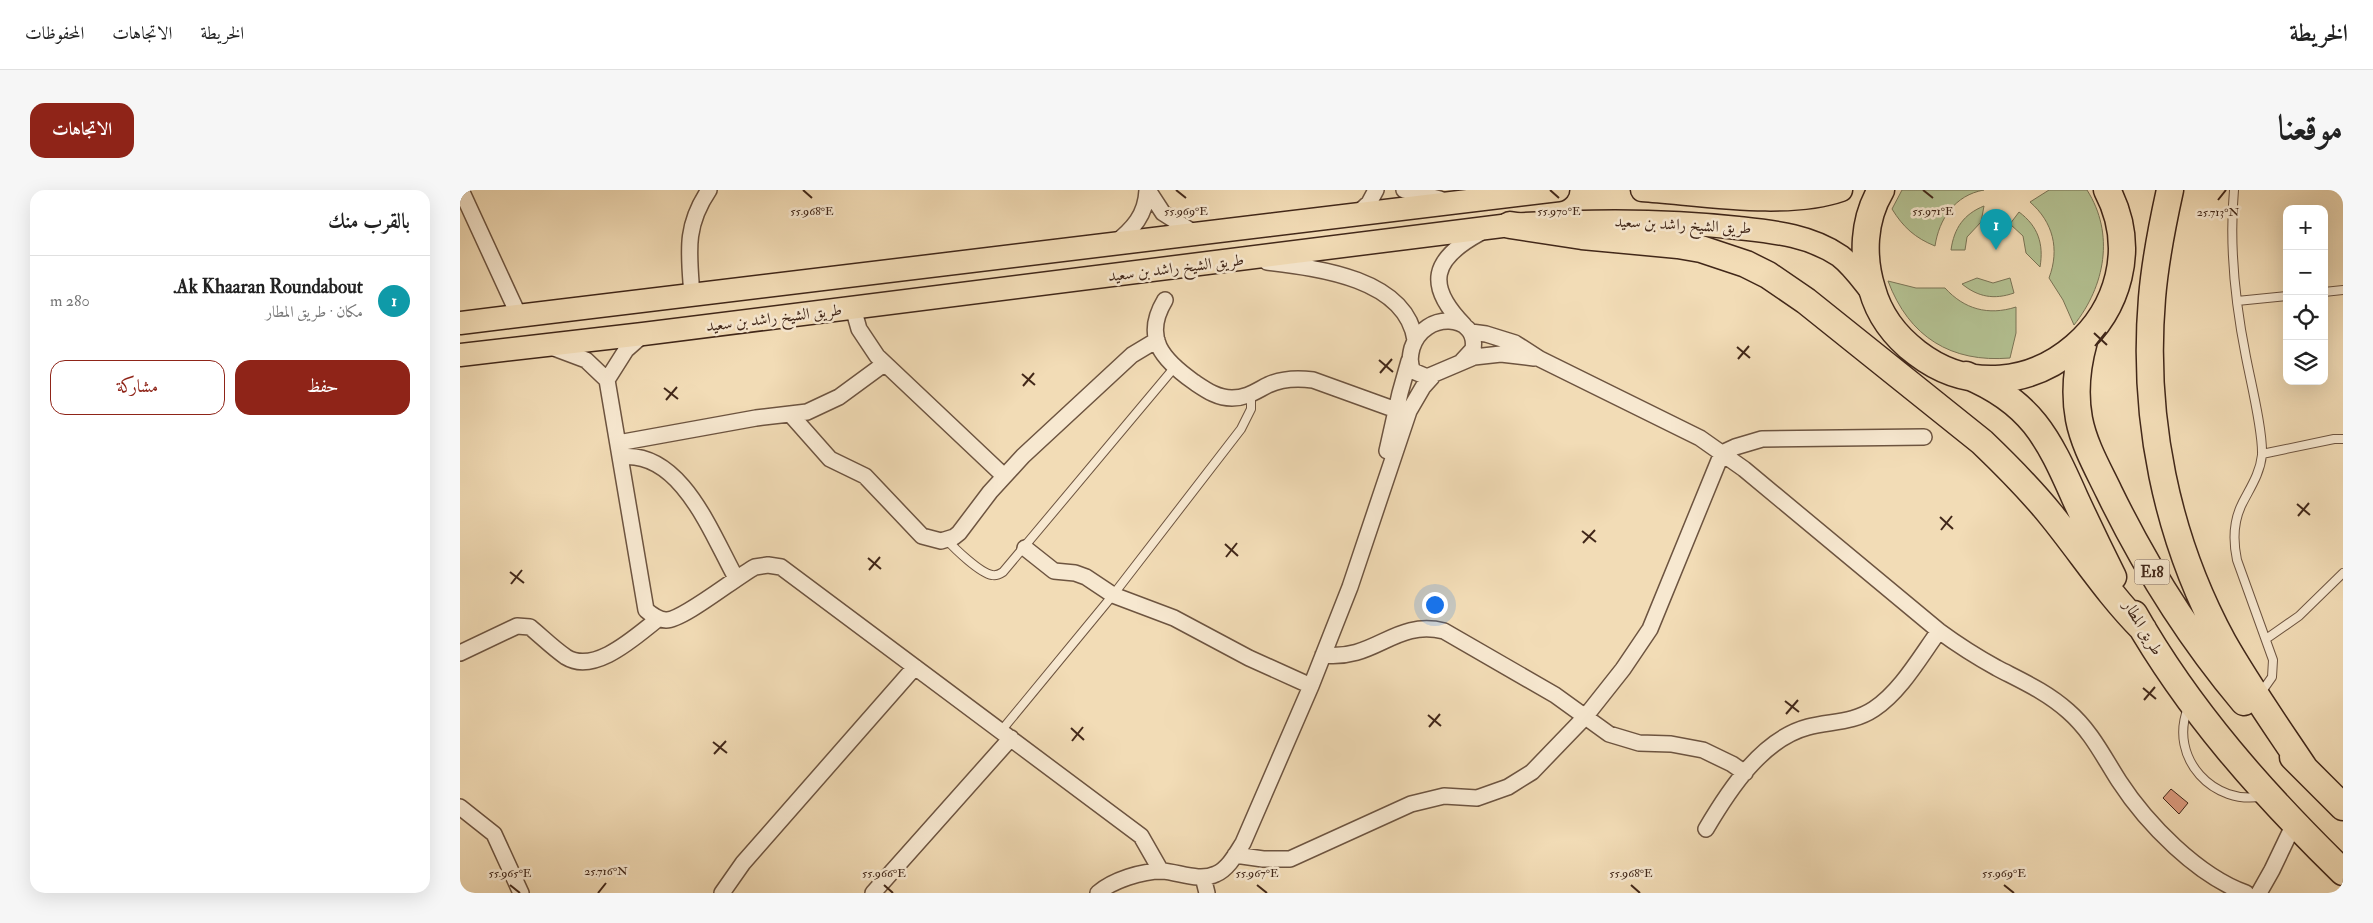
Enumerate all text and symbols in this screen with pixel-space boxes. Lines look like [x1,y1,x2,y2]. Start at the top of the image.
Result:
text: الخريطة [2290,18,2348,49]
text: المحفوظات [25,22,84,45]
text: الاتجاهات [112,22,172,45]
text: الخريطة [200,22,244,45]
button: الاتجاهات [30,103,134,158]
text: موقعنا [2278,106,2343,150]
text: 55.968°E [790,204,834,219]
text: 55.969°E [1164,204,1208,219]
text: 55.970°E [1537,204,1581,219]
text: 55.971°E [1912,204,1954,219]
text: 25.713°N [2197,205,2239,220]
map controls [2283,205,2328,385]
button: + [2283,205,2328,250]
text: بالقرب منك [328,208,410,235]
pin: 1 [1980,209,2012,250]
street label: طريق الشيخ راشد بن سعيد [1614,211,1752,243]
street label: طريق الشيخ راشد بن سعيد [1107,250,1246,290]
button: − [2283,250,2328,295]
text: Ak Khaaran Roundabout. [173,275,363,299]
text: 280 m [50,291,90,311]
text: 1 [391,291,397,311]
button: locate [2283,295,2328,340]
street label: طريق الشيخ راشد بن سعيد [705,300,844,340]
text: مكان · طريق المطار [266,302,363,322]
button: layers [2283,340,2328,385]
button: مشاركة [50,360,225,415]
button: حفظ [235,360,410,415]
road number: E18 [2134,560,2170,584]
your location [1422,592,1448,618]
street label: طريق المطار [2118,595,2167,659]
text: 25.716°N [584,864,628,879]
text: 55.965°E [488,866,532,881]
text: 55.966°E [862,866,906,881]
text: 55.967°E [1235,866,1279,881]
text: 55.968°E [1609,866,1653,881]
text: 55.969°E [1982,866,2026,881]

